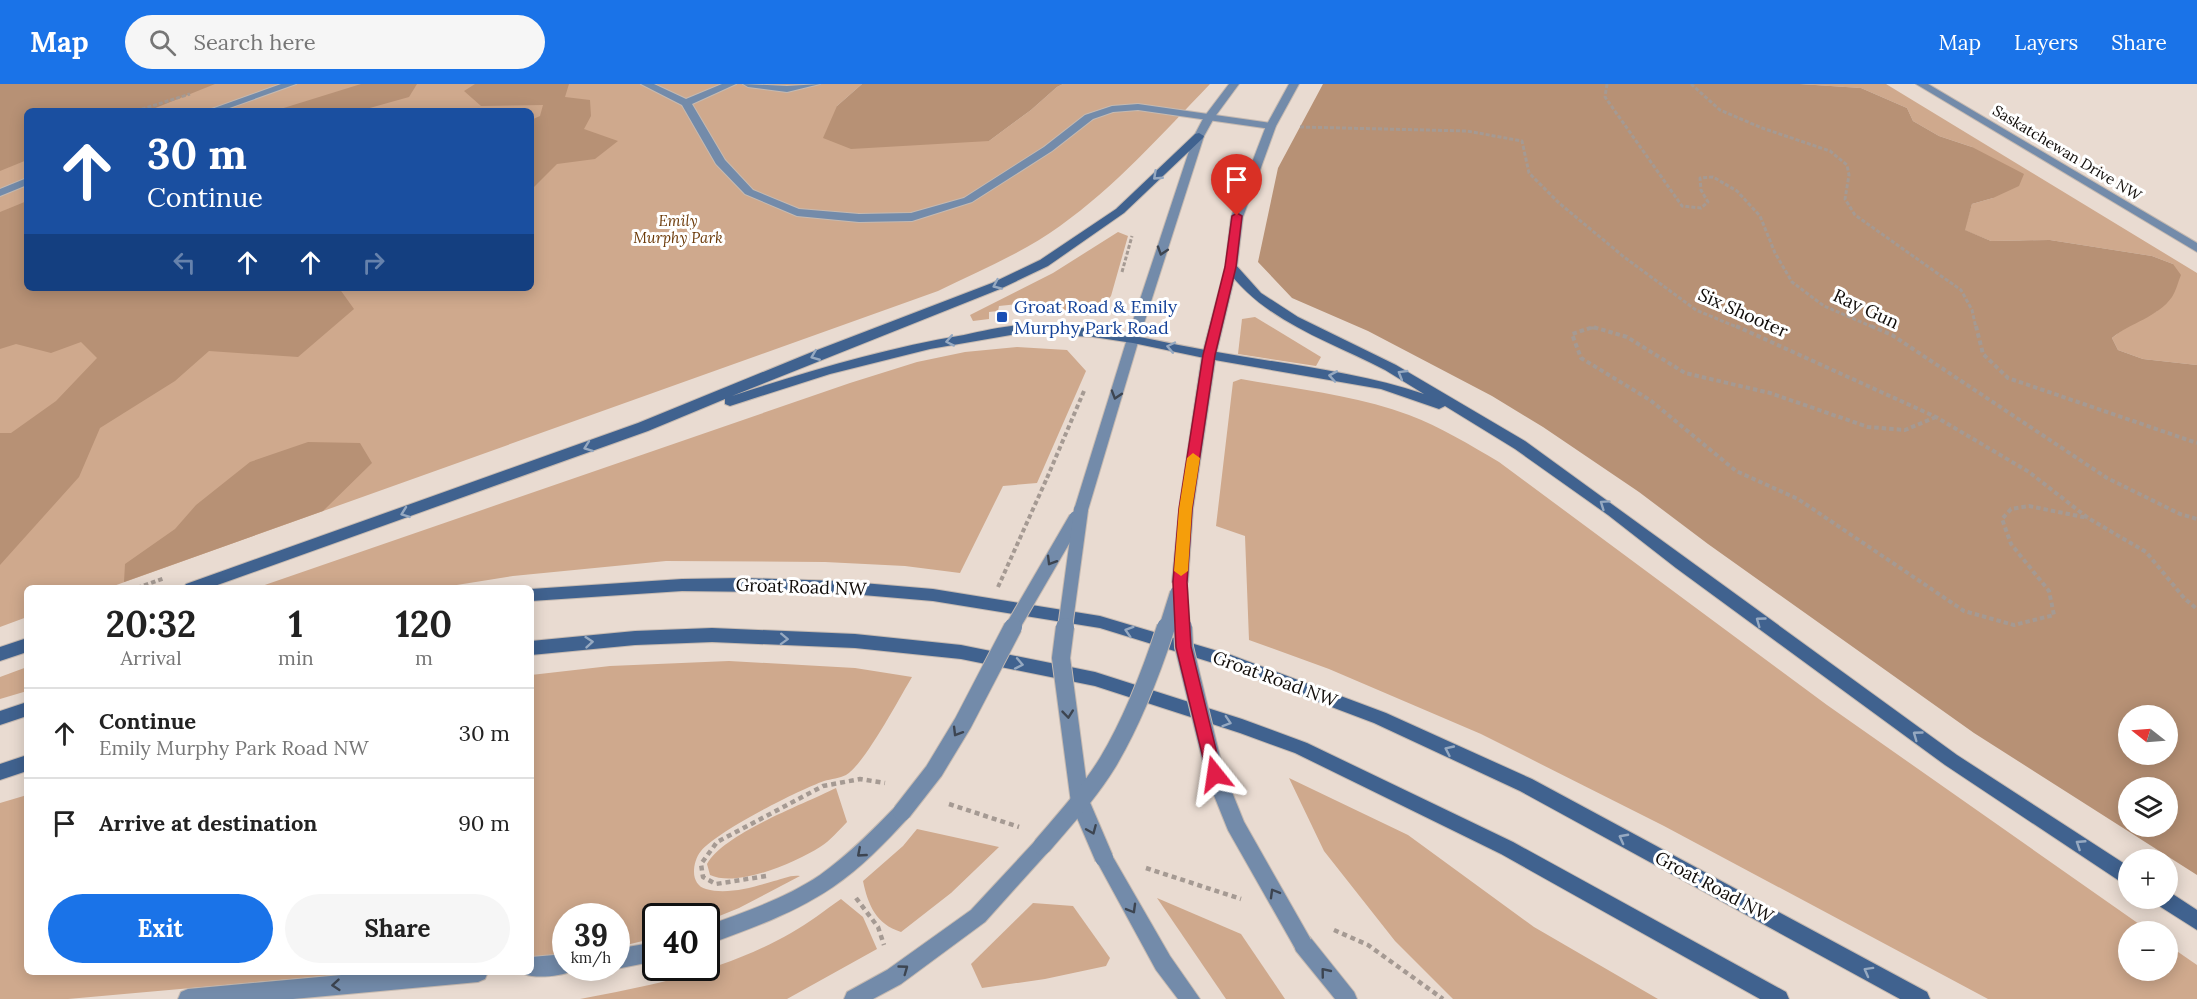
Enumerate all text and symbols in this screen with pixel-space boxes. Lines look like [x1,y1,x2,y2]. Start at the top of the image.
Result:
search box [125,15,545,69]
text: Map [30,24,89,60]
icon: search [146,26,179,59]
text: Search here [194,28,316,56]
text: Map [1938,29,1981,56]
text: Layers [2014,29,2078,56]
text: Share [2111,29,2167,56]
street label: Saskatchewan Drive NW [1989,101,2146,205]
text: 30 m [147,127,247,181]
icon: ahead [48,132,126,210]
pin [1211,154,1262,216]
icon: arrive [1220,163,1253,196]
one-way arrow [1153,169,1163,180]
text: Continue [147,180,263,214]
park label: Emily Murphy Park [633,211,723,247]
one-way arrow [1156,245,1169,256]
icon: left [168,246,201,279]
icon: ahead [231,246,264,279]
icon: ahead [294,246,327,279]
icon: right [357,246,390,279]
one-way arrow [992,278,1003,290]
street label: Six Shooter [1695,283,1792,343]
street label: Ray Gun [1830,283,1903,334]
place label: Groat Road & Emily Murphy Park Road [1014,295,1178,339]
marker: Groat Road & Emily Murphy Park Road [995,310,1009,324]
one-way arrow [945,334,955,347]
one-way arrow [1166,341,1176,354]
one-way arrow [810,349,821,361]
one-way arrow [1398,370,1408,382]
one-way arrow [1329,371,1338,383]
one-way arrow [1111,389,1123,400]
one-way arrow [583,439,594,452]
one-way arrow [1599,500,1610,511]
one-way arrow [400,505,410,518]
one-way arrow [1047,555,1058,565]
street label: Groat Road NW [735,573,868,600]
text: 20:32 [106,601,196,647]
text: 1 [289,601,303,647]
text: 120 [395,601,452,647]
one-way arrow [1755,617,1766,628]
one-way arrow [1124,626,1135,638]
one-way arrow [779,632,788,645]
one-way arrow [585,636,594,649]
text: Arrival [120,645,182,670]
text: min [278,645,314,670]
text: m [415,645,433,670]
street label: Groat Road NW [1210,645,1342,712]
one-way arrow [1014,657,1024,670]
north arrow [2118,705,2178,765]
map controls [2118,705,2178,981]
text: Continue [99,707,196,735]
one-way arrow [1061,710,1074,719]
one-way arrow [1221,714,1232,727]
icon: ahead [48,717,81,750]
text: 30 m [459,719,510,747]
one-way arrow [953,726,965,736]
one-way arrow [1913,732,1924,743]
text: Emily Murphy Park Road NW [99,735,368,760]
position arrow [1183,742,1247,806]
one-way arrow [1445,745,1456,757]
button: layers [2118,777,2178,837]
icon: arrive [48,807,81,840]
text: Arrive at destination [99,809,317,837]
text: 90 m [458,809,510,837]
one-way arrow [1085,824,1097,835]
one-way arrow [1619,834,1629,845]
one-way arrow [2075,840,2086,851]
one-way arrow [857,846,868,857]
street label: Groat Road NW [1651,846,1778,928]
button: + [2118,849,2178,909]
one-way arrow [1270,889,1281,899]
button: Exit [48,894,273,963]
button: Share [285,894,510,963]
speed limit sign: 40 [642,903,720,981]
one-way arrow [1125,903,1137,913]
text: 39 [574,916,608,954]
button: − [2118,921,2178,981]
text: km/h [571,948,611,967]
one-way arrow [897,965,908,976]
one-way arrow [1321,967,1332,978]
one-way arrow [1864,967,1874,978]
one-way arrow [332,978,341,991]

